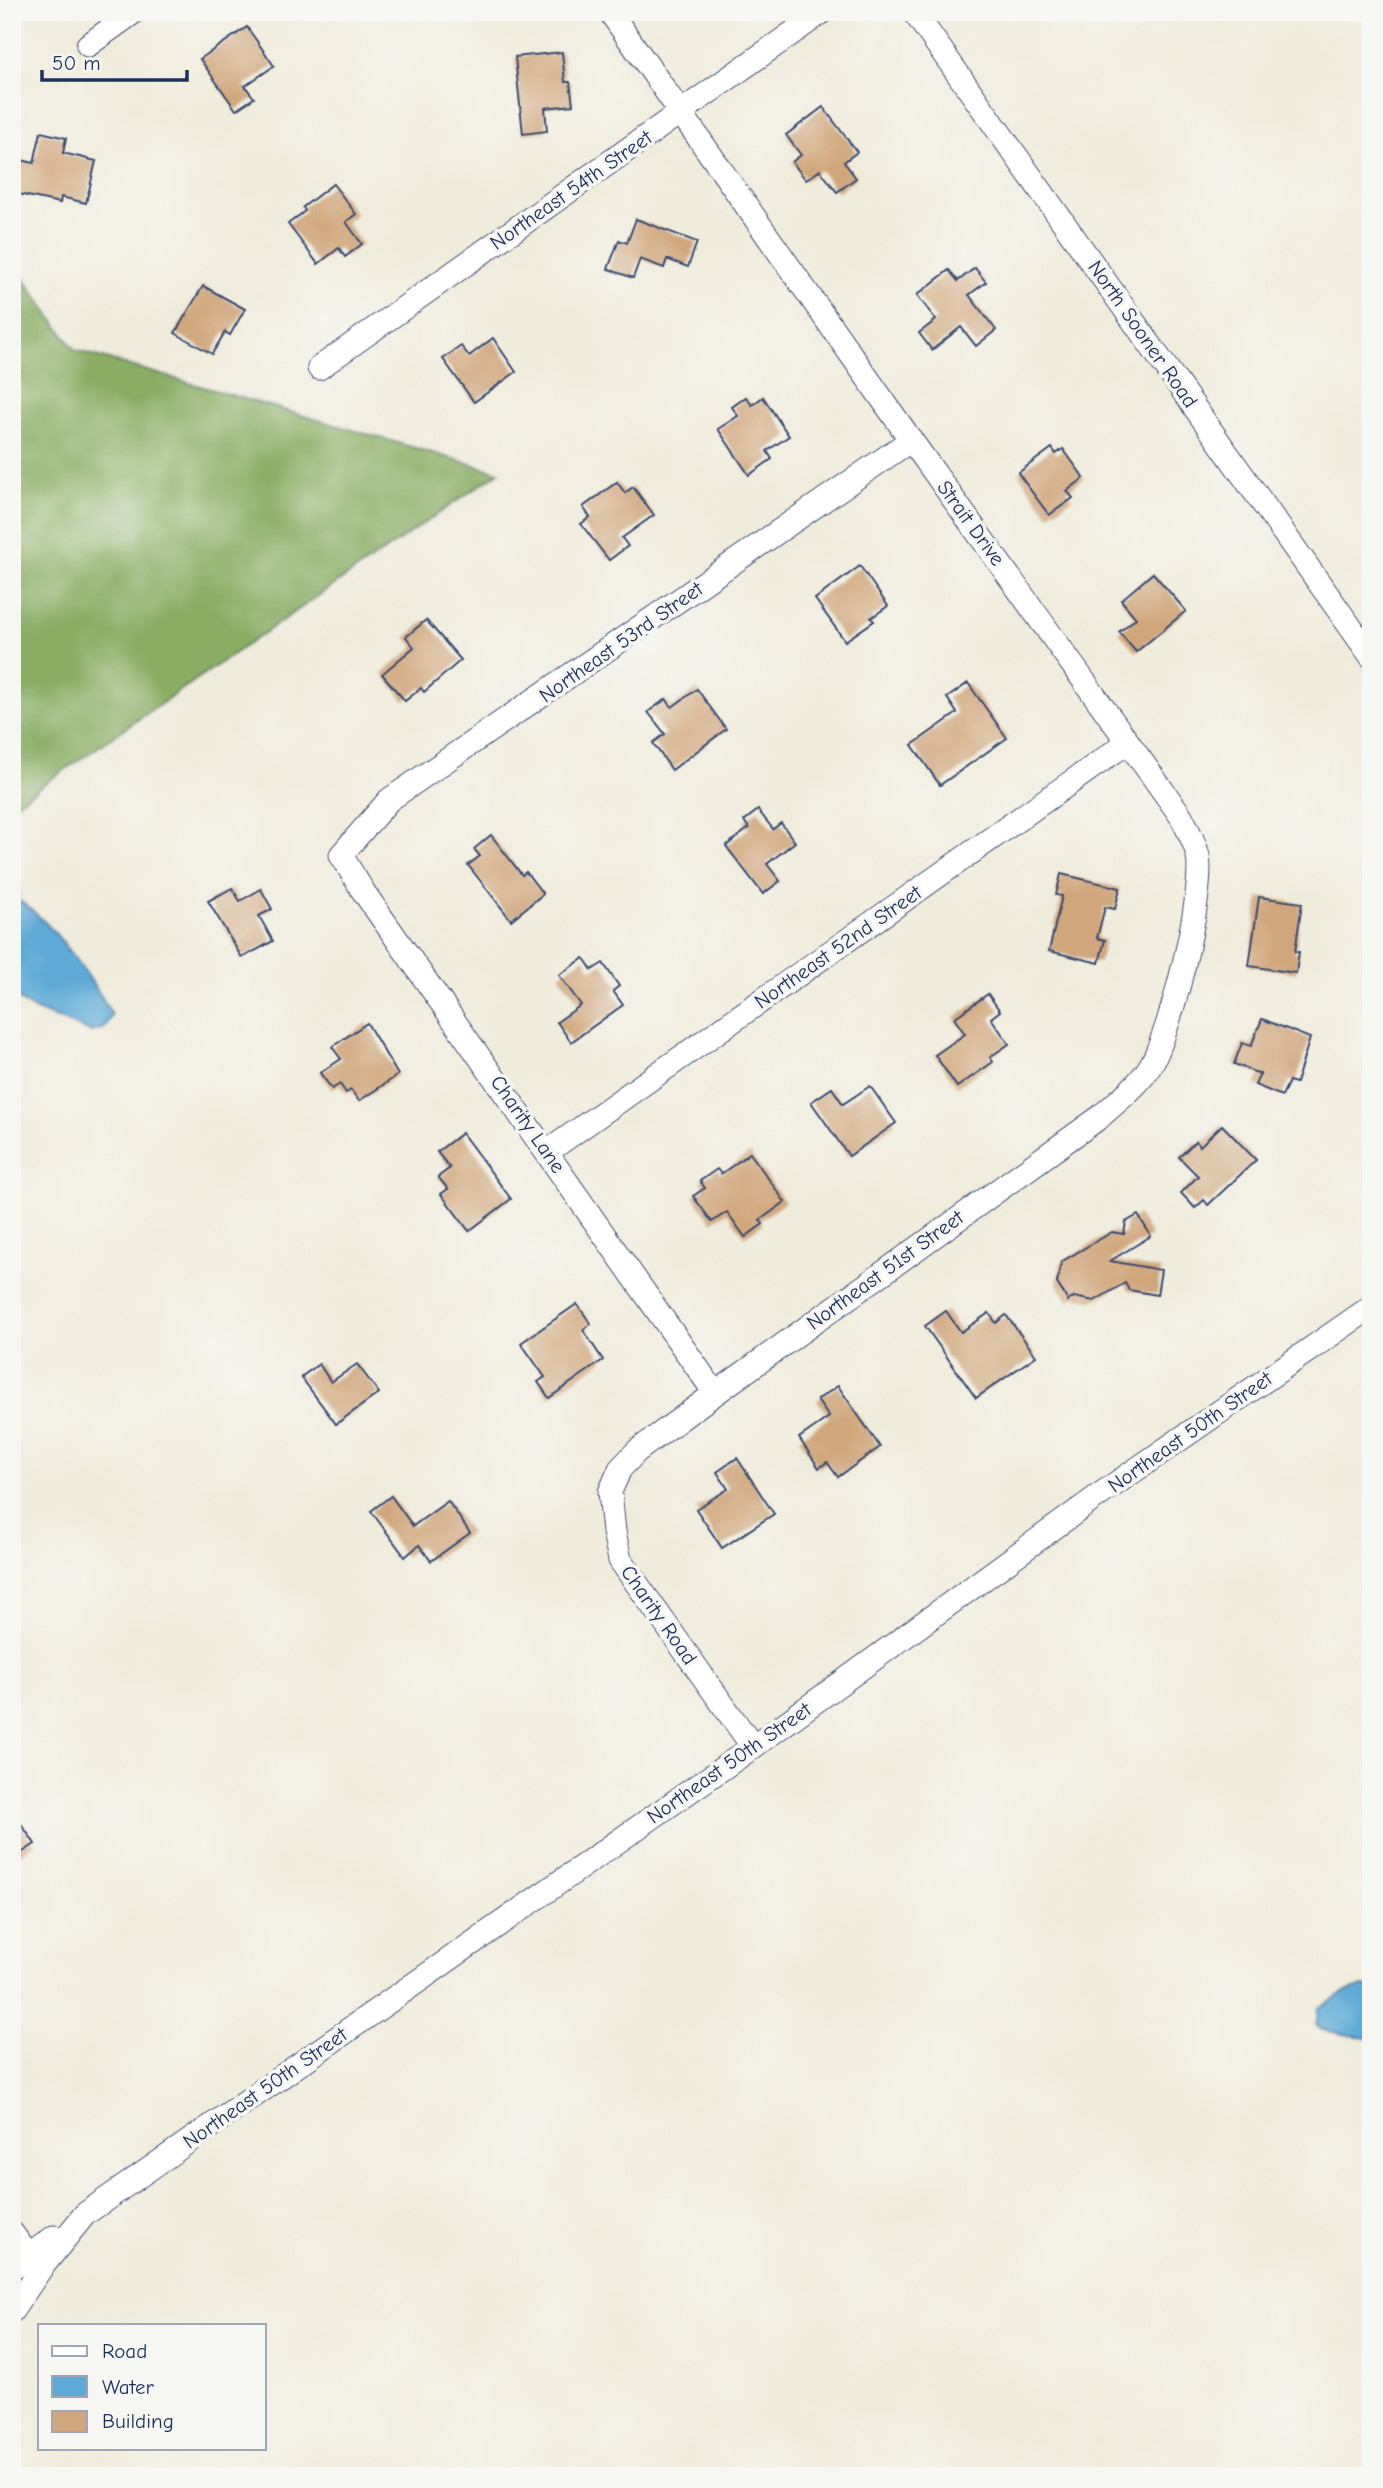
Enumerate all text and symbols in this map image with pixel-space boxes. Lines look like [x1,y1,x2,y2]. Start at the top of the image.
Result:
scale bar [42,38,187,82]
text: 50 m [52,51,101,75]
street label: Northeast 54th Street [485,125,657,255]
street label: North Sooner Road [1083,256,1203,412]
street label: Strait Drive [932,476,1010,570]
street label: Northeast 53rd Street [535,576,708,707]
street label: Northeast 52nd Street [750,880,927,1014]
street label: Charity Lane [486,1071,570,1177]
street label: Northeast 51st Street [802,1205,969,1335]
street label: Northeast 50th Street [1103,1366,1277,1498]
street label: Charity Road [616,1561,702,1669]
street label: Northeast 50th Street [642,1697,816,1829]
street label: Northeast 50th Street [178,2022,352,2154]
legend [38,2324,266,2450]
text: Road [102,2339,147,2363]
text: Water [102,2375,155,2399]
text: Building [102,2409,174,2433]

